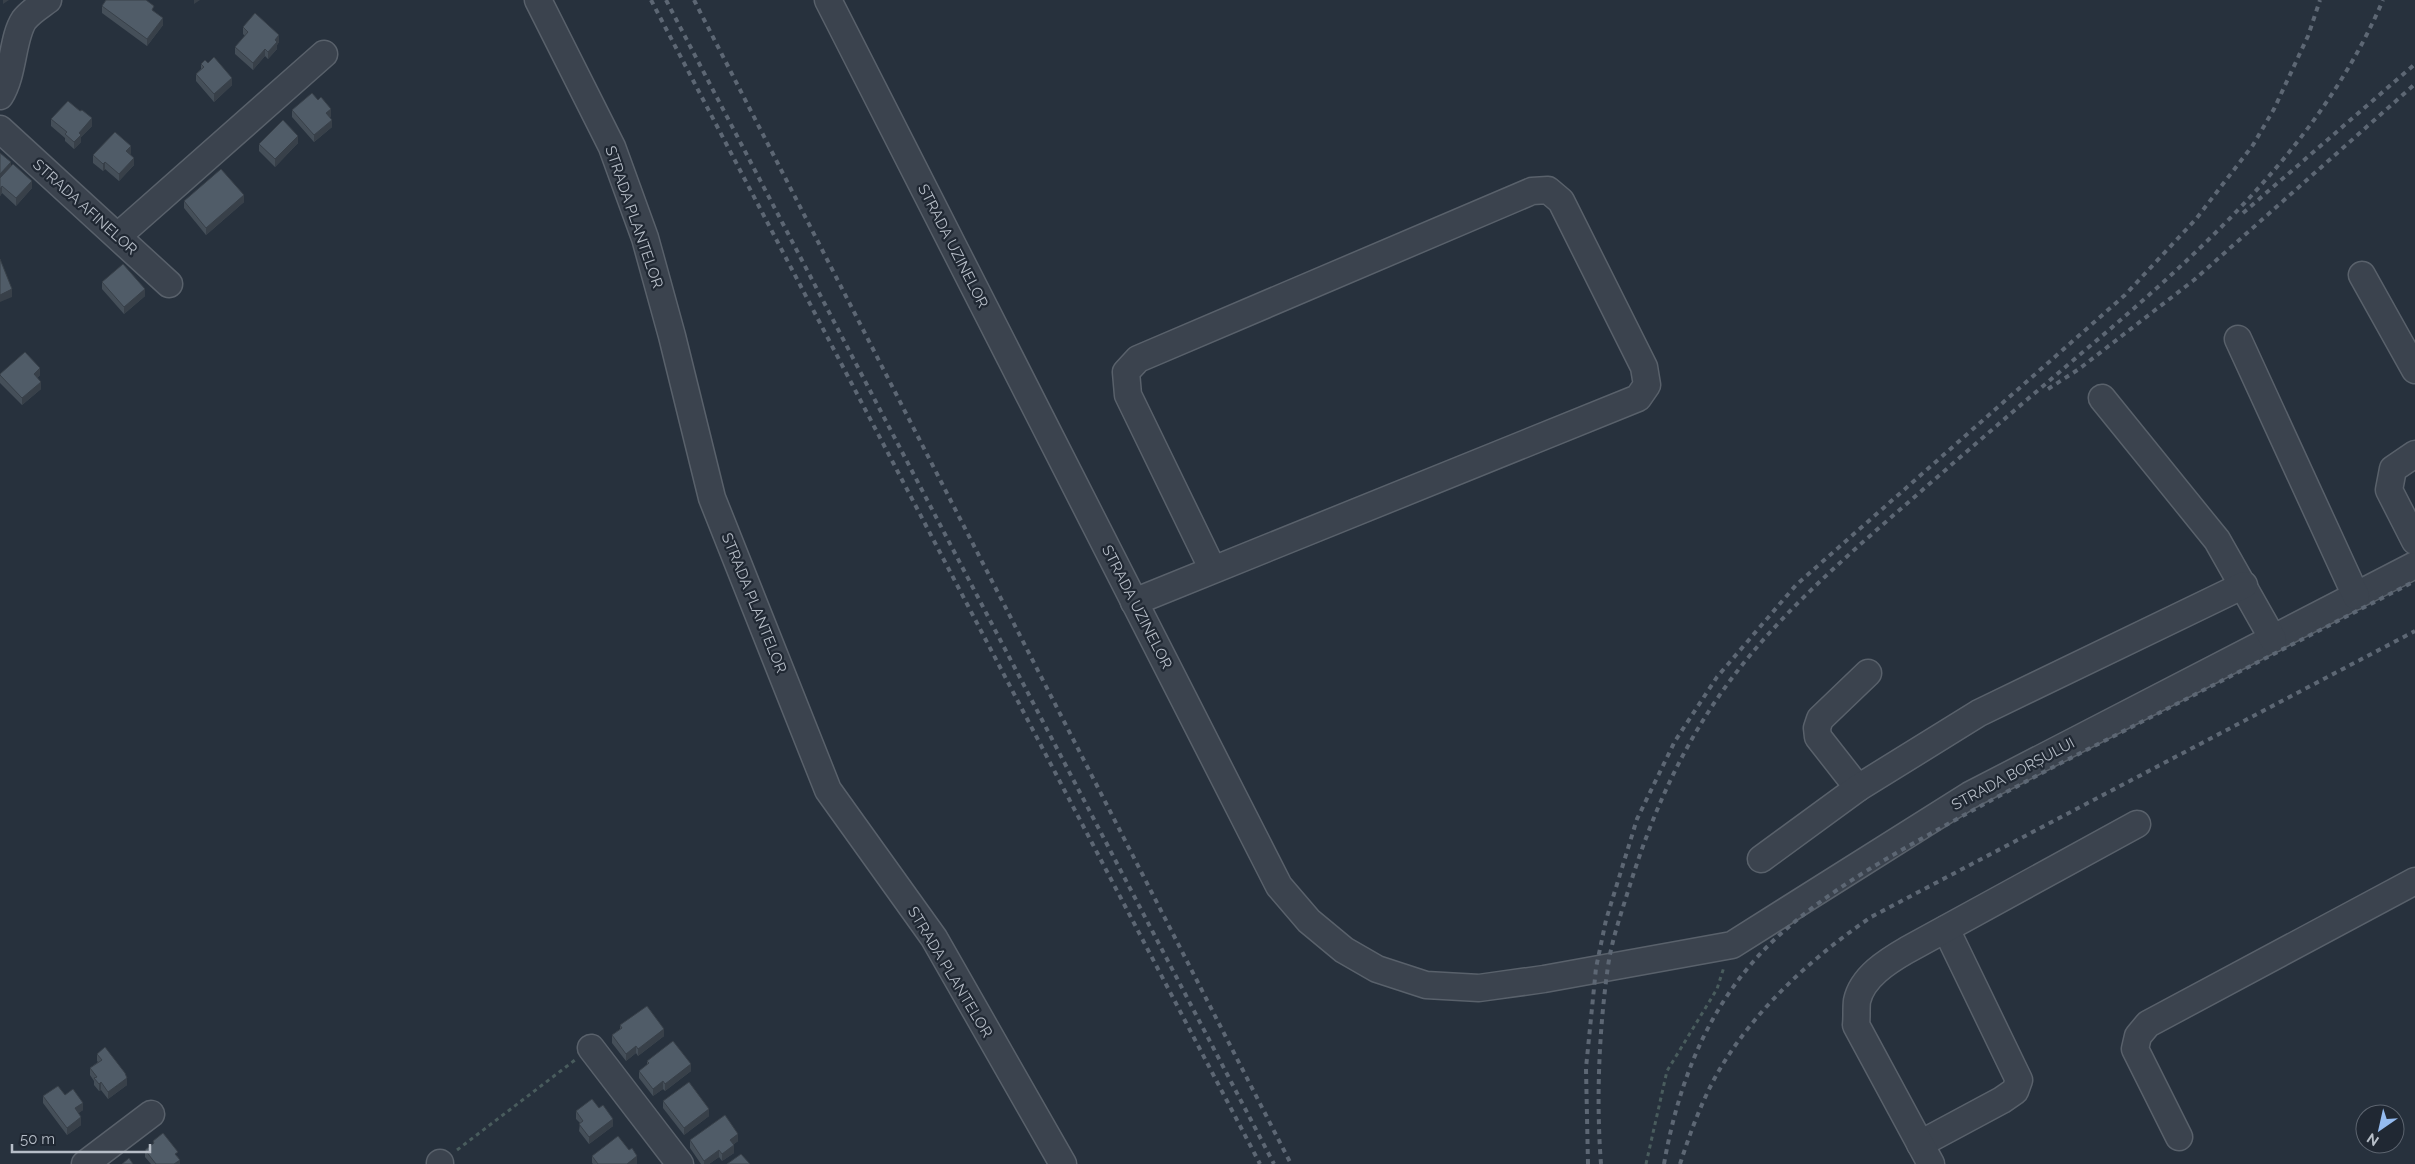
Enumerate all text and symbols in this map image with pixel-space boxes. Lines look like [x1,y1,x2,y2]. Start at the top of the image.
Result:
street label: STRADA PLANTELOR [601,143,667,291]
street label: STRADA AFINELOR [29,155,141,259]
street label: STRADA UZINELOR [914,181,992,311]
street label: STRADA PLANTELOR [718,530,790,676]
street label: STRADA UZINELOR [1098,542,1176,672]
street label: STRADA BORȘULUI [1948,734,2078,814]
street label: STRADA PLANTELOR [904,903,996,1041]
north arrow [2355,1104,2405,1154]
scale bar [12,1122,150,1154]
text: 50 m [20,1130,55,1148]
text: N [2364,1130,2382,1149]

